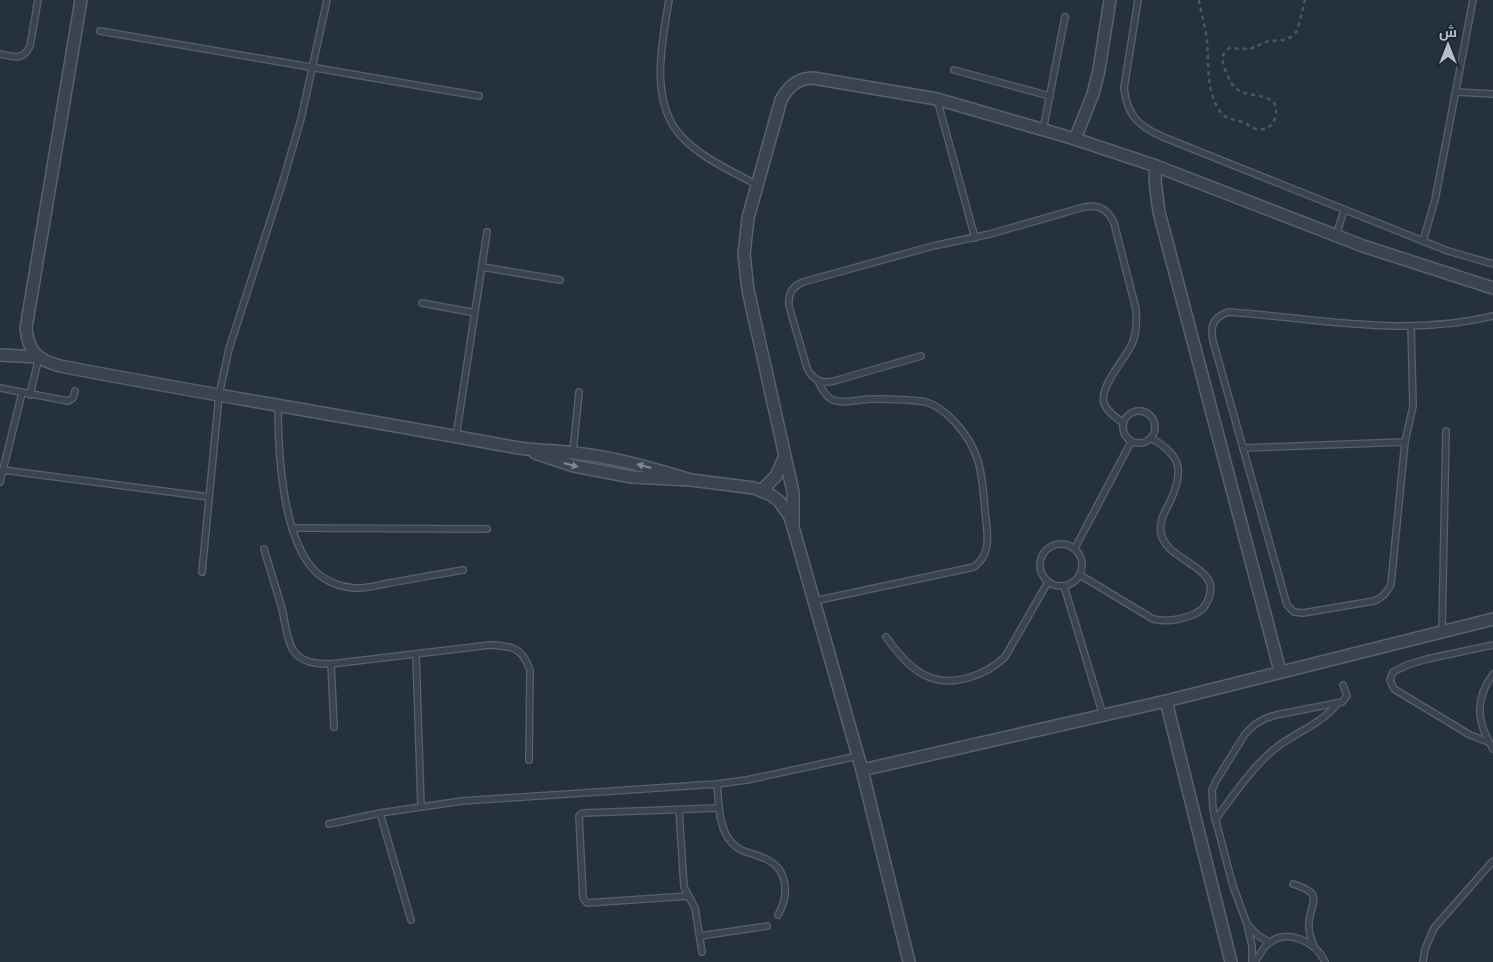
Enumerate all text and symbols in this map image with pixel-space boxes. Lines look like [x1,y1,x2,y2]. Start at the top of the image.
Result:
north arrow [1423,20,1473,70]
text: ش [1439,24,1457,41]
one-way arrow [563,461,578,469]
one-way arrow [637,462,652,470]

